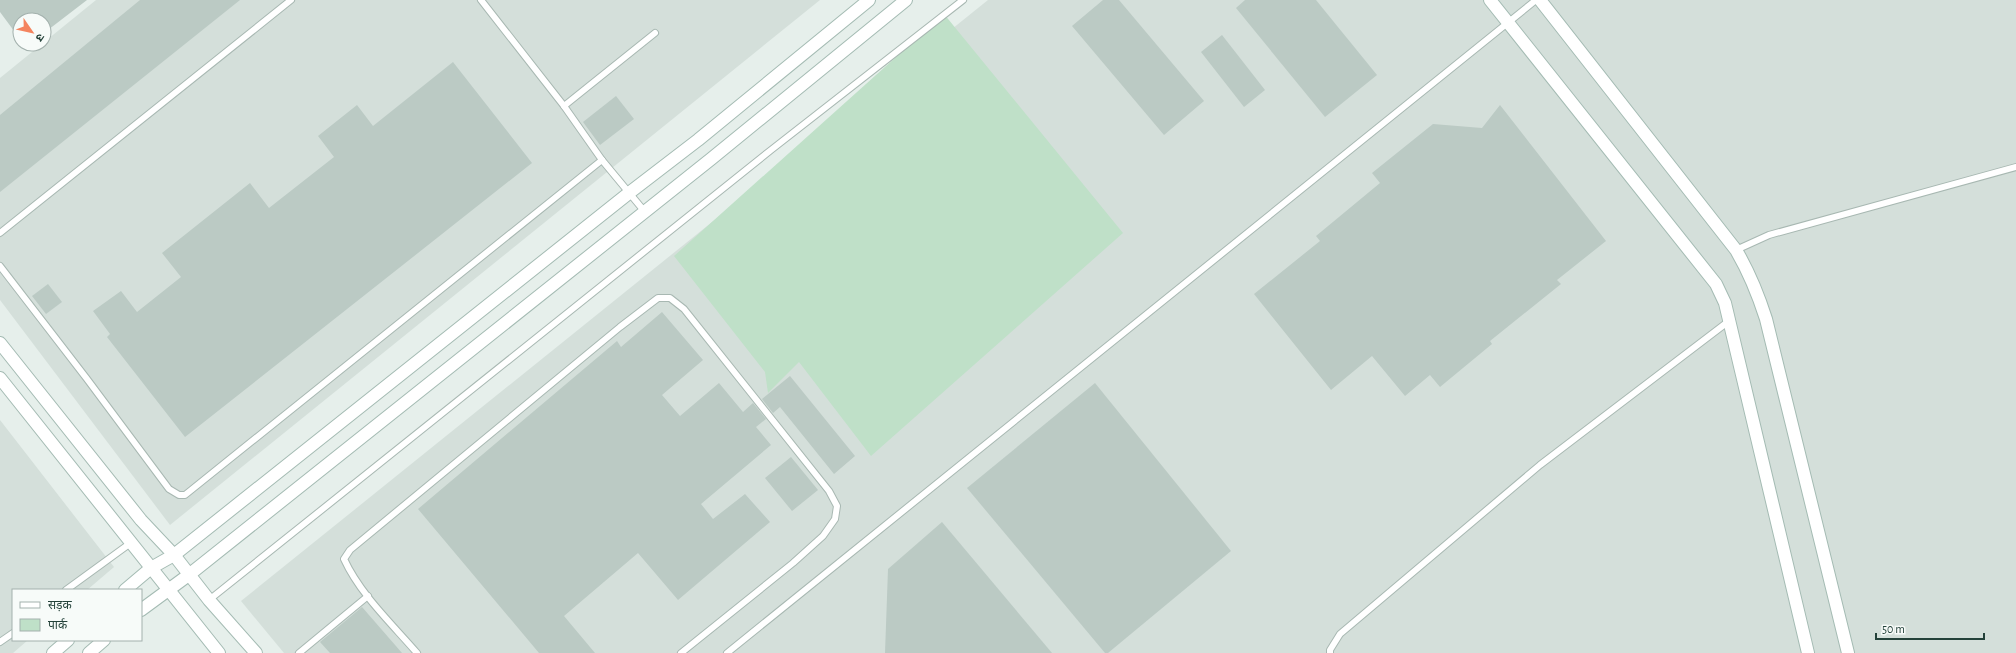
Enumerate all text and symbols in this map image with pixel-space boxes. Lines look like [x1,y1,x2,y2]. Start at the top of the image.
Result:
north arrow [12,12,52,52]
text: उ [33,32,46,44]
legend [12,589,142,641]
text: सड़क [48,599,73,612]
scale bar [1876,615,1984,641]
text: पार्क [48,618,68,631]
text: 50 m [1882,623,1905,635]

